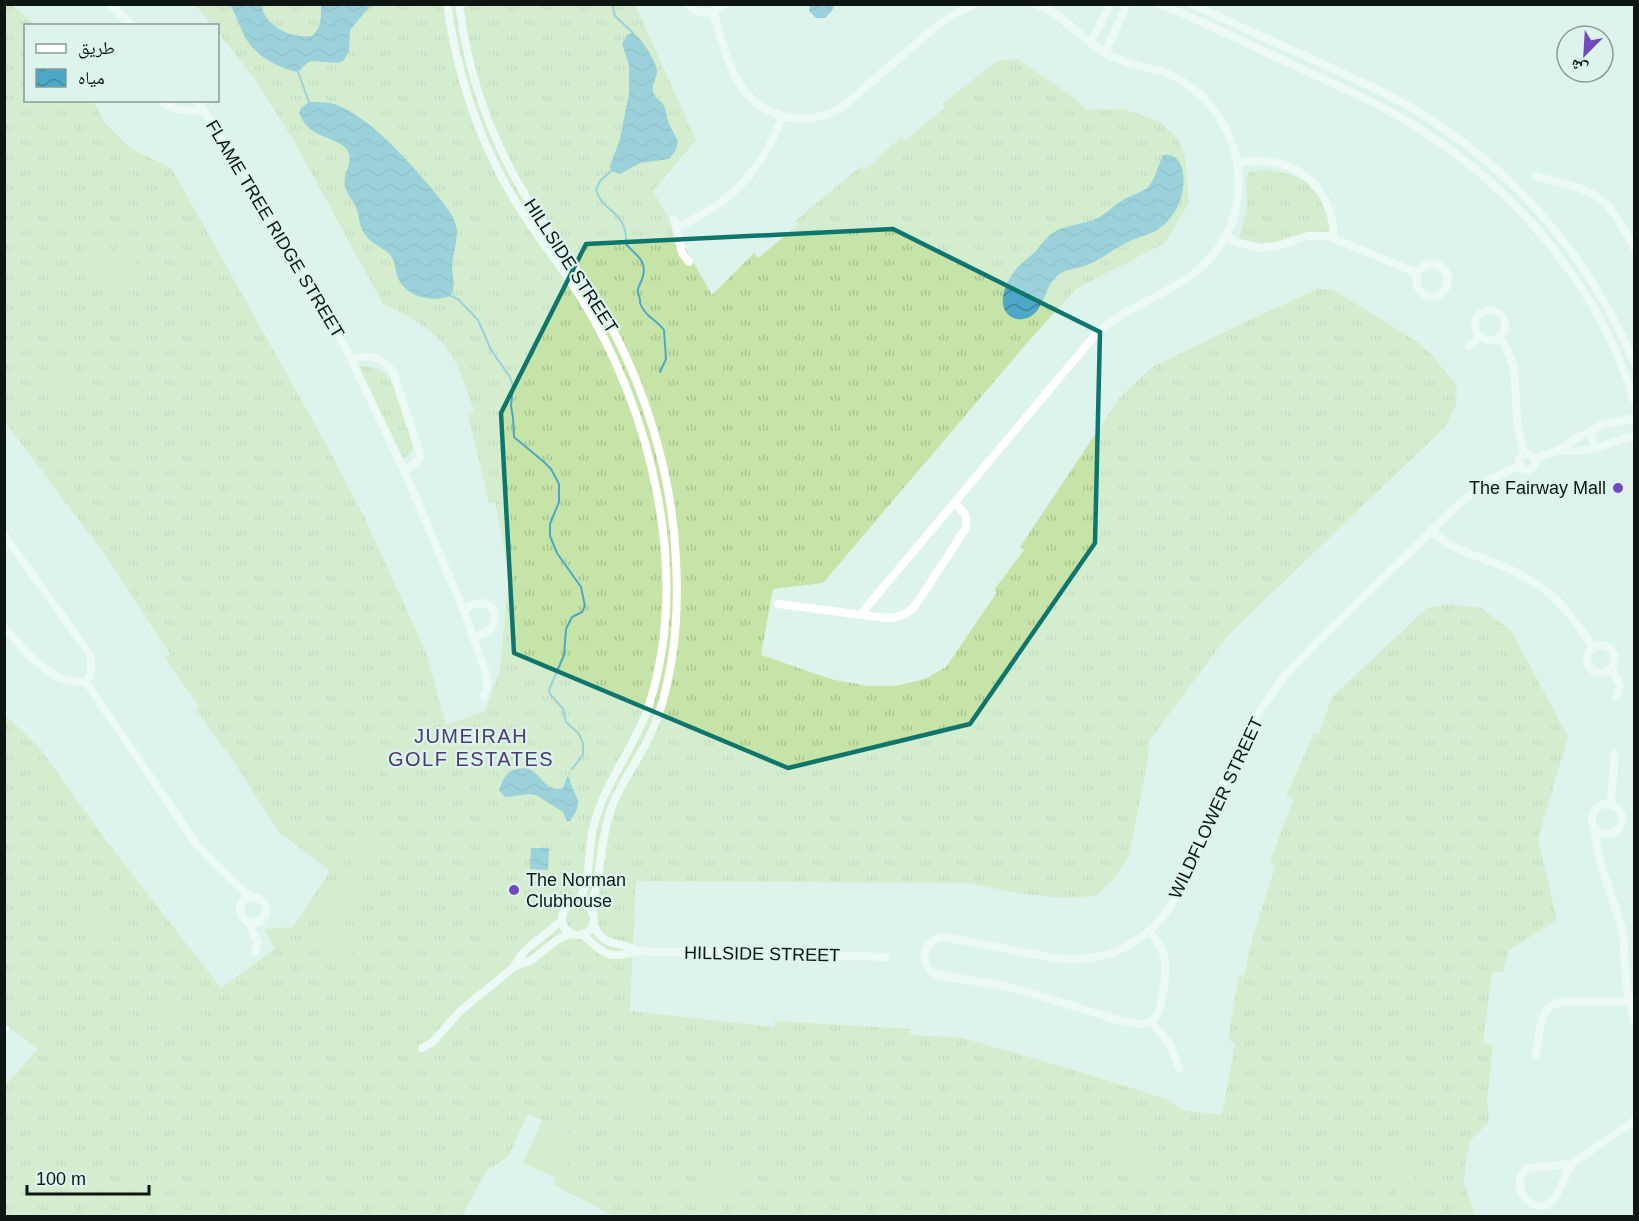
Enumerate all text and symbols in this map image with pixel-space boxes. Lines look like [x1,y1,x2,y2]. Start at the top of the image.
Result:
legend [24,24,219,102]
north arrow [1555,24,1615,84]
text: طريق [78,38,115,59]
text: ش [1568,55,1591,78]
text: مياه [78,68,105,88]
street label: FLAME TREE RIDGE STREET [202,116,348,342]
street label: HILLSIDE STREET [520,195,622,337]
place label: The Fairway Mall [1469,478,1606,498]
marker: The Fairway Mall [1611,481,1625,495]
street label: WILDFLOWER STREET [1165,714,1267,902]
district label: JUMEIRAH GOLF ESTATES [388,725,554,770]
place label: The Norman Clubhouse [526,870,626,911]
marker: The Norman Clubhouse [507,883,521,897]
street label: HILLSIDE STREET [684,943,840,965]
scale bar [27,1158,148,1196]
text: 100 m [36,1169,86,1189]

